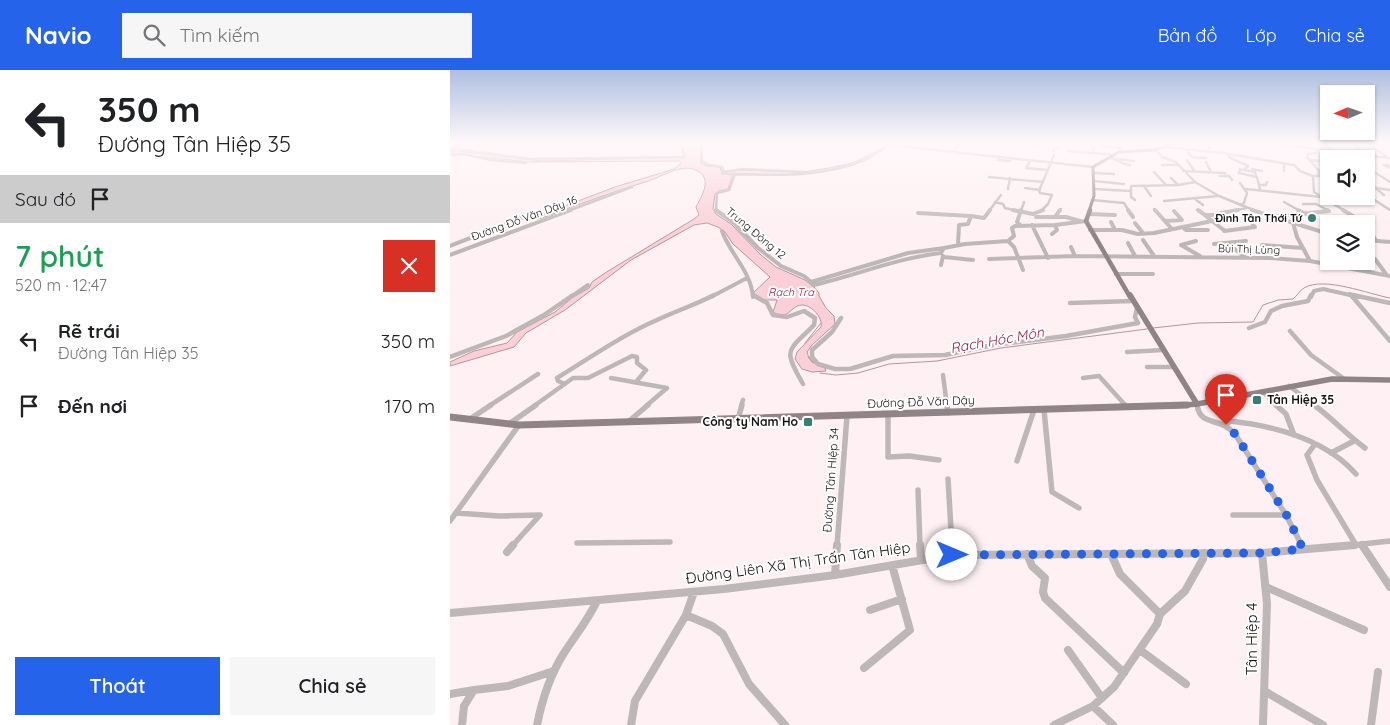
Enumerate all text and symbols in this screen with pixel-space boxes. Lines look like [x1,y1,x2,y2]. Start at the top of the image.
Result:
search box [122,13,472,58]
text: Navio [25,20,92,50]
icon: search [140,21,168,49]
text: Tìm kiếm [180,23,260,47]
text: Bản đồ [1158,24,1217,47]
text: Lớp [1245,24,1277,47]
text: Chia sẻ [1305,24,1365,47]
north arrow [1320,85,1375,140]
map controls [1320,85,1375,270]
text: 350 m [98,87,201,131]
icon: left [15,90,80,155]
text: Đường Tân Hiệp 35 [98,130,291,158]
button: sound [1320,150,1375,205]
icon: arrive [86,185,114,213]
text: Sau đó [15,187,76,211]
street label: Đường Đỗ Văn Dậy 16 [469,192,579,244]
street label: Trung Đông 12 [723,204,789,262]
place label: Đình Tân Thới Tứ [1214,211,1303,225]
marker: Đình Tân Thới Tứ [1306,212,1318,224]
button: layers [1320,215,1375,270]
text: 7 phút [15,237,105,275]
button: close [383,240,435,292]
street label: Bùi Thị Lùng [1218,241,1280,257]
text: 520 m · 12:47 [15,275,107,295]
water label: Rạch Tra [768,285,815,299]
text: Rẽ trái [58,319,120,343]
water label: Rạch Hóc Môn [949,323,1046,357]
icon: left [15,327,43,355]
text: 350 m [381,329,435,353]
text: Đường Tân Hiệp 35 [58,343,198,363]
pin [1205,374,1247,425]
icon: arrive [1212,381,1240,409]
icon: arrive [15,392,43,420]
street label: Đường Đỗ Văn Dậy [867,392,975,411]
place label: Tân Hiệp 35 [1267,392,1334,407]
text: Đến nơi [58,394,127,418]
text: 170 m [384,394,435,418]
marker: Tân Hiệp 35 [1251,394,1263,406]
place label: Công ty Nam Ho [703,414,799,429]
marker: Công ty Nam Ho [802,416,814,428]
street label: Đường Tân Hiệp 34 [819,427,842,533]
position arrow [925,528,977,580]
street label: Đường Liên Xã Thị Trấn Tân Hiệp [684,537,912,588]
street label: Tân Hiệp 4 [1242,602,1261,676]
button: Thoát [15,657,220,715]
button: Chia sẻ [230,657,435,715]

